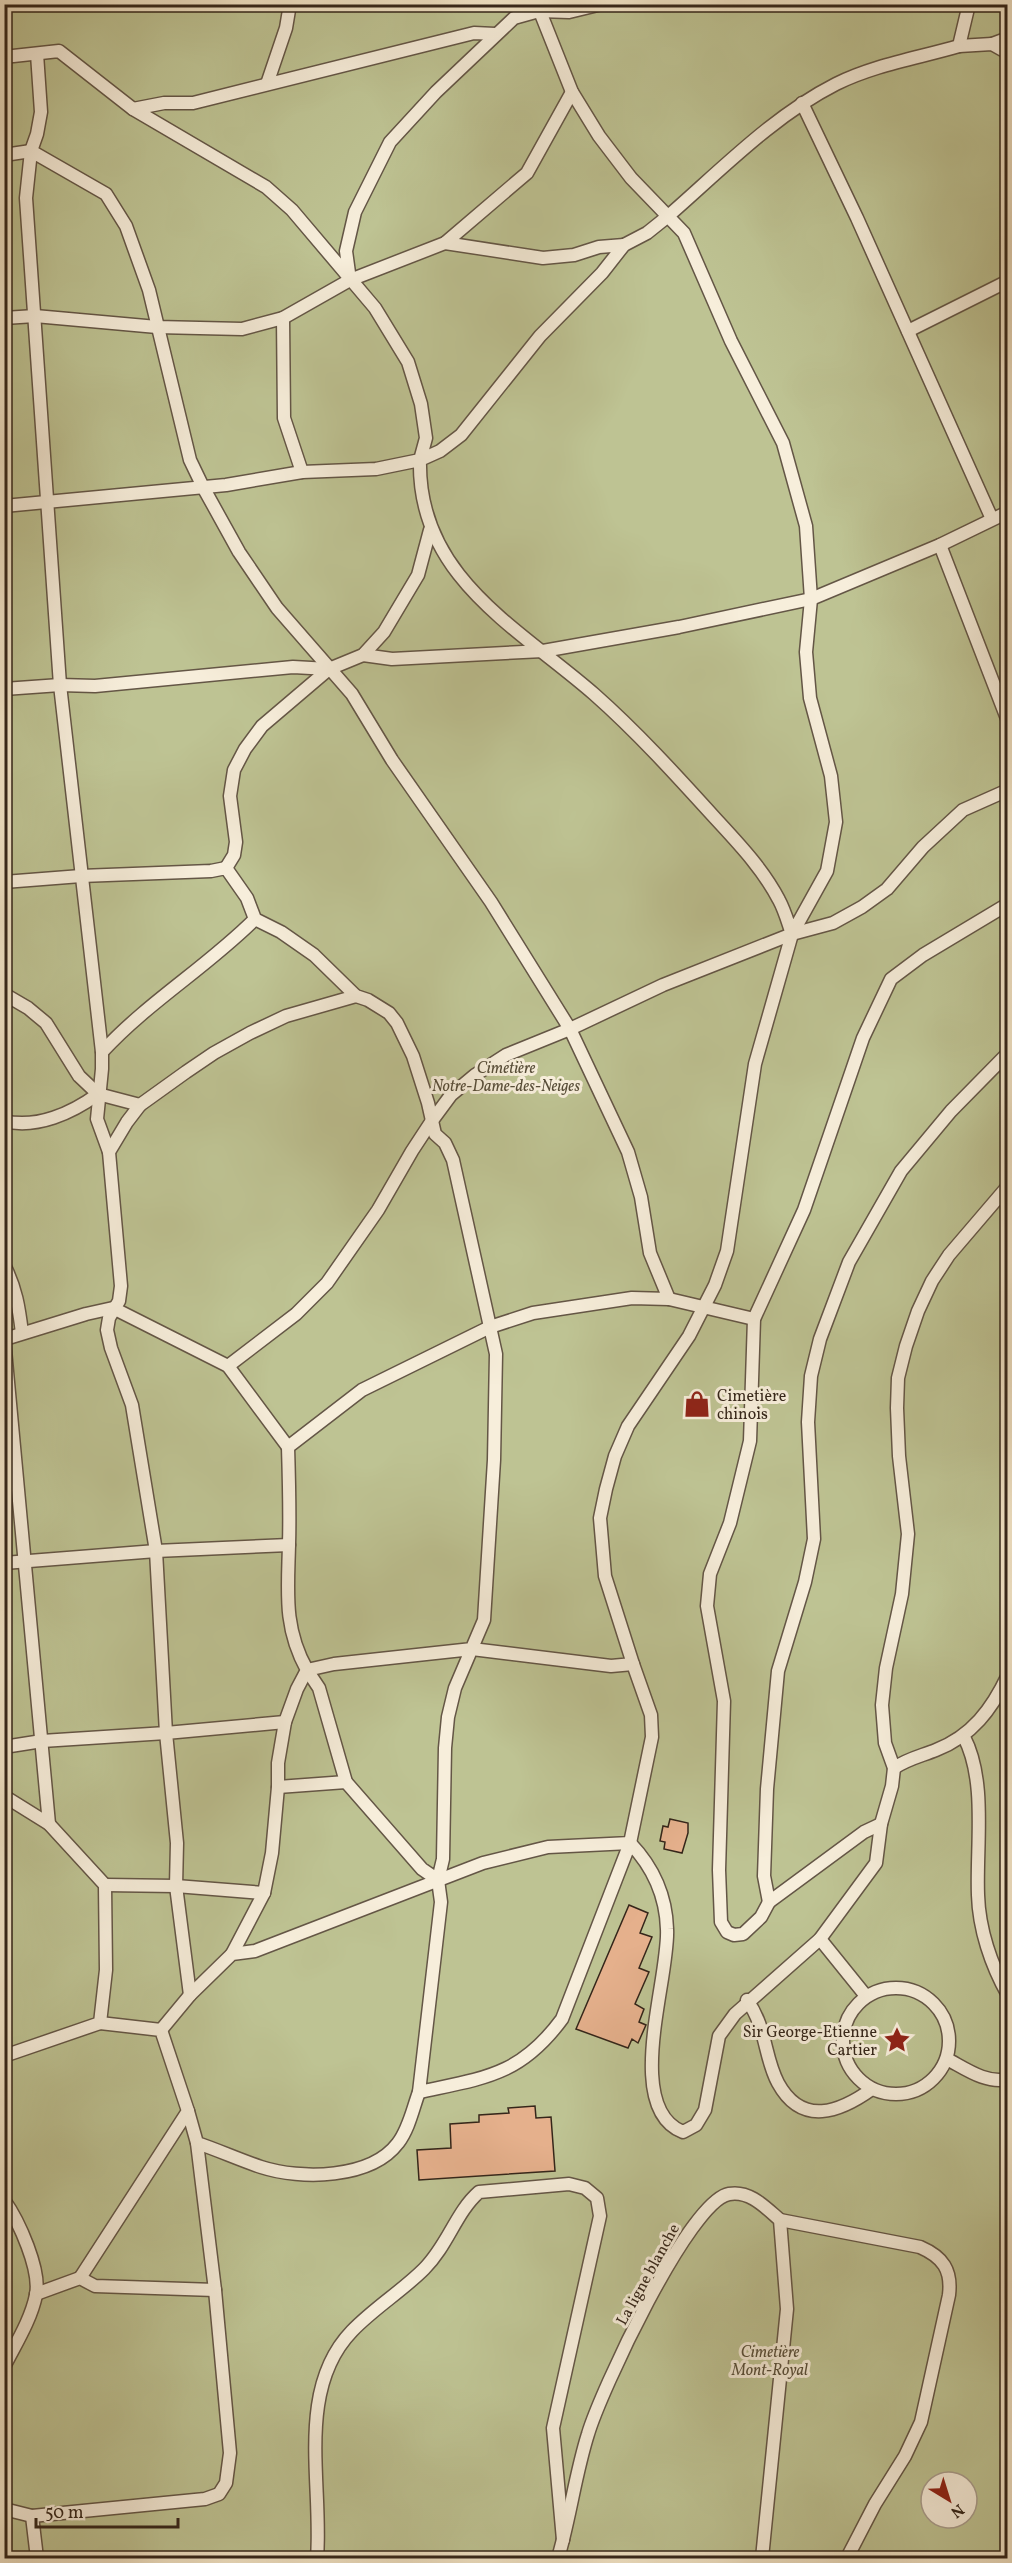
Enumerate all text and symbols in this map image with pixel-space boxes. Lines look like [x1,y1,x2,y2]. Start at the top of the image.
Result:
park label: Cimetière Notre-Dame-des-Neiges [432,1058,580,1098]
place label: Cimetière chinois [717,1386,786,1426]
shop icon: Cimetière chinois [682,1389,712,1419]
place label: Sir George-Etienne Cartier [743,2022,877,2062]
place icon: Sir George-Etienne Cartier [882,2025,912,2055]
street label: La ligne blanche [612,2220,686,2330]
park label: Cimetière Mont-Royal [731,2342,808,2382]
north arrow [919,2470,979,2530]
scale bar [36,2491,178,2529]
text: N [945,2498,968,2523]
text: 50 m [45,2501,84,2526]

